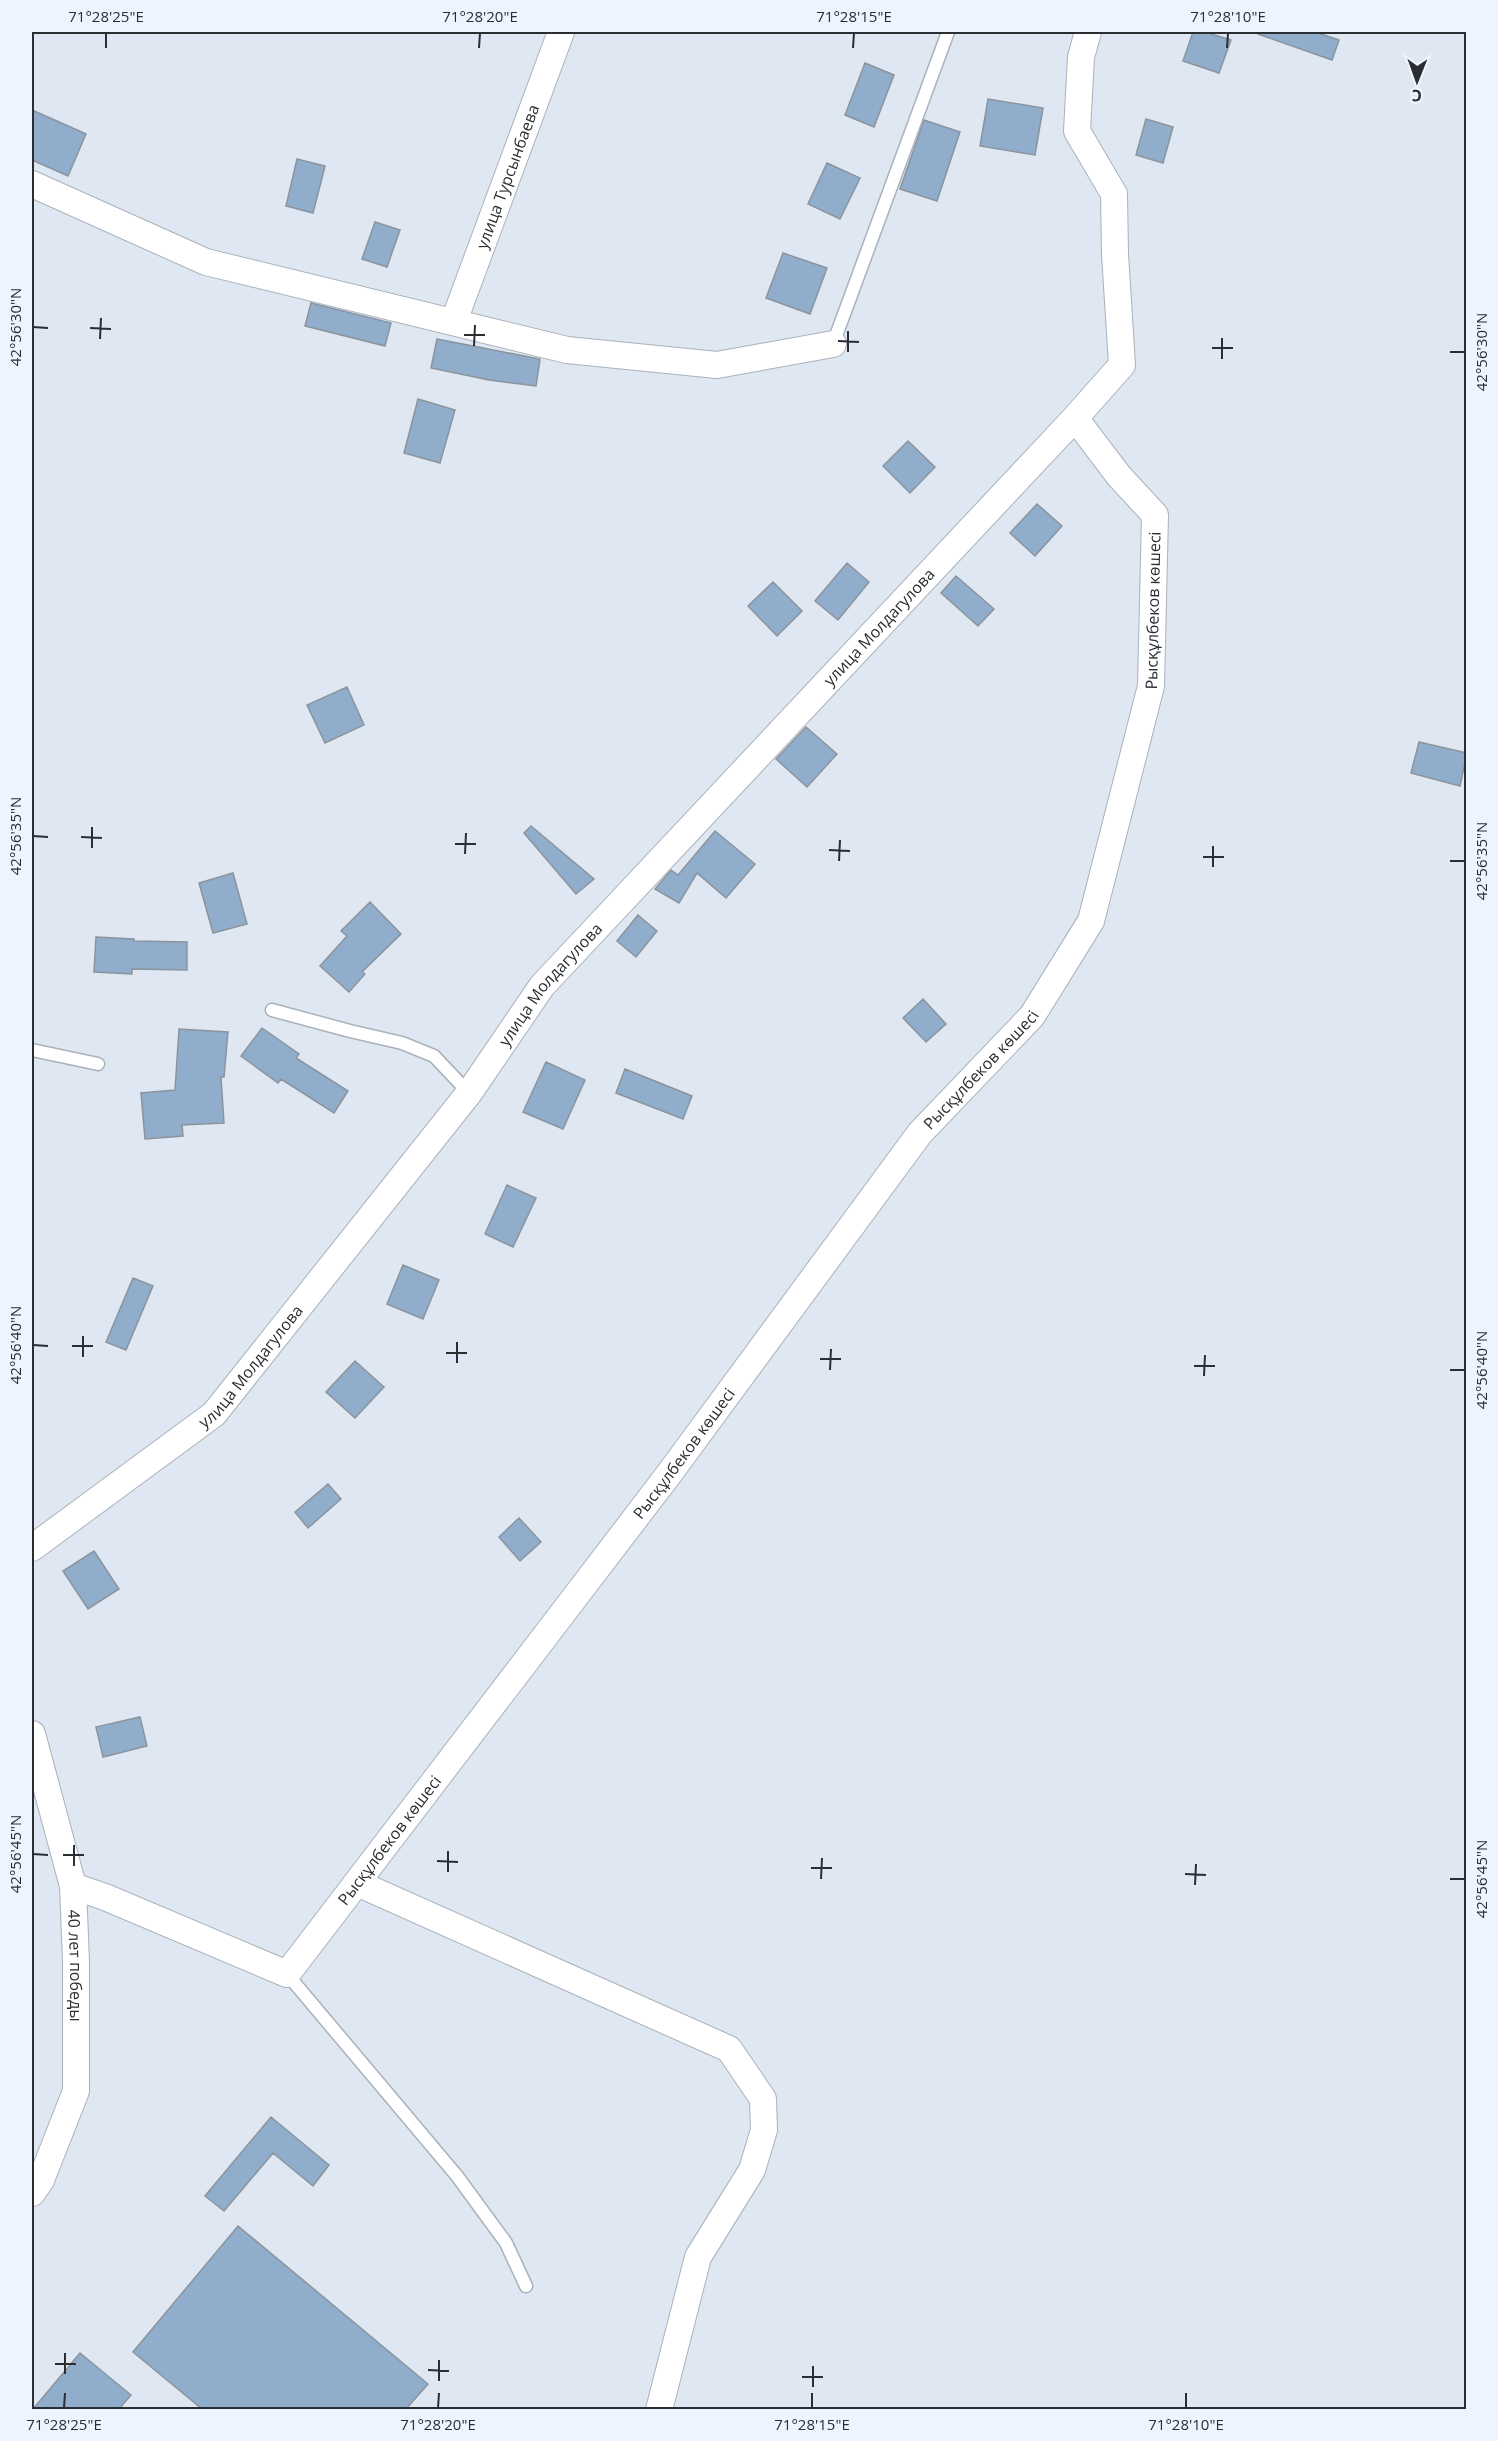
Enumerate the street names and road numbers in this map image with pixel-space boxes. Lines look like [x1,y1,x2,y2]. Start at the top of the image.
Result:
street label: улица Турсынбаева [471,101,544,252]
street label: Рысқұлбеков көшесі [1140,531,1166,690]
street label: улица Молдагулова [818,563,940,690]
street label: улица Молдагулова [493,918,607,1050]
street label: Рысқұлбеков көшесі [918,1006,1044,1134]
street label: улица Молдагулова [194,1300,308,1433]
street label: Рысқұлбеков көшесі [628,1383,740,1523]
street label: Рысқұлбеков көшесі [333,1771,446,1910]
street label: 40 лет победы [63,1909,87,2021]

